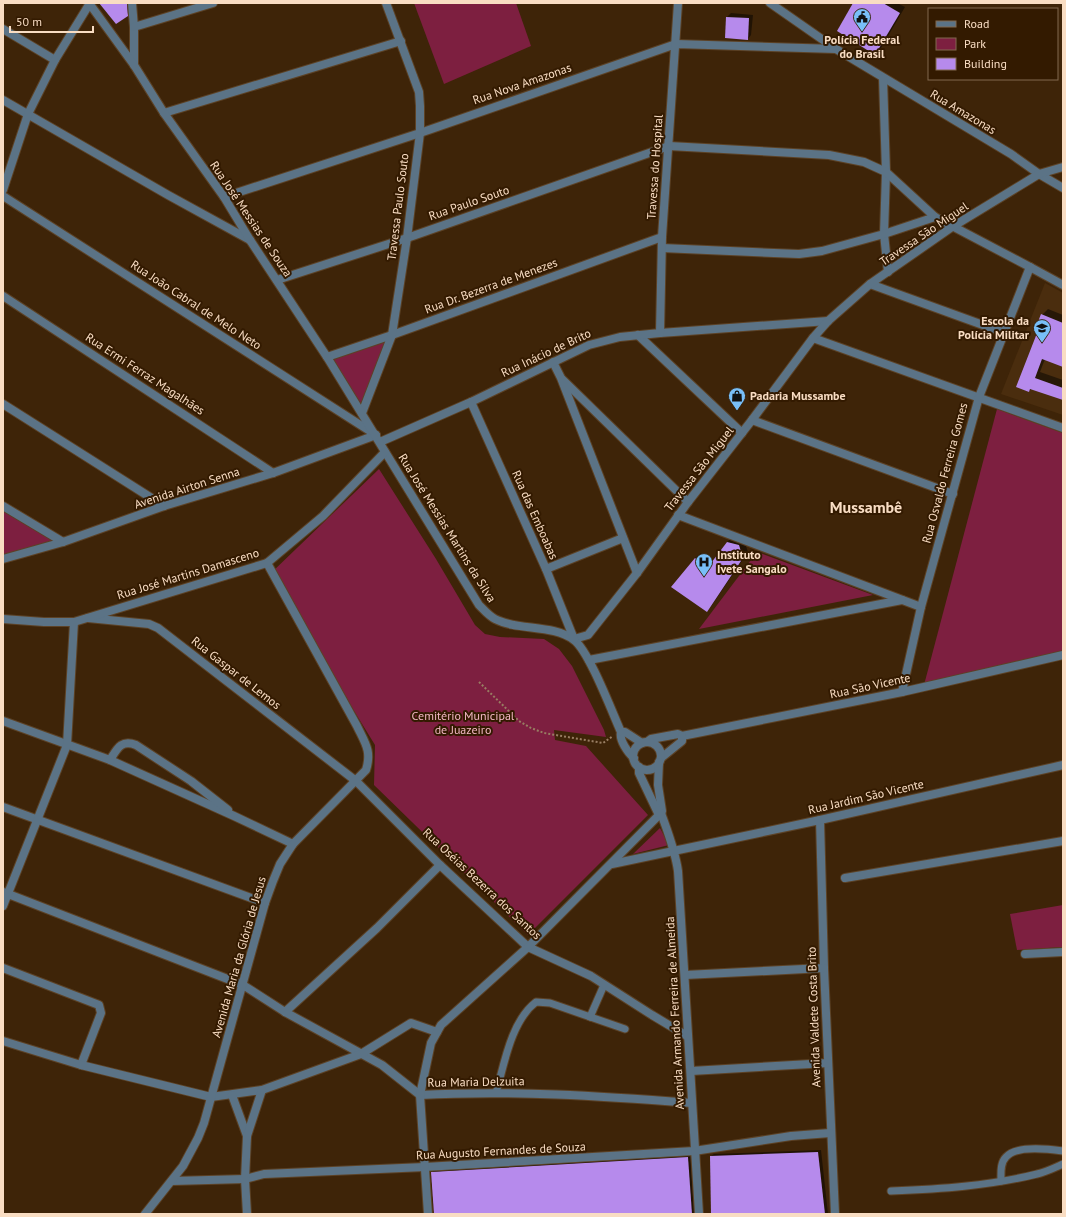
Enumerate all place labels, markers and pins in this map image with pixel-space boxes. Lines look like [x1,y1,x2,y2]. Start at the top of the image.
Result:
public building icon: Polícia Federal do Brasil [852,7,872,32]
place label: Polícia Federal do Brasil [824,32,900,61]
place label: Escola da Polícia Militar [958,313,1030,342]
school or university icon: Escola da Polícia Militar [1032,318,1052,343]
shop icon: Padaria Mussambe [727,386,747,411]
place label: Padaria Mussambe [750,388,846,403]
place label: Instituto Ivete Sangalo [717,547,787,576]
hospital icon: Instituto Ivete Sangalo [694,552,714,577]

